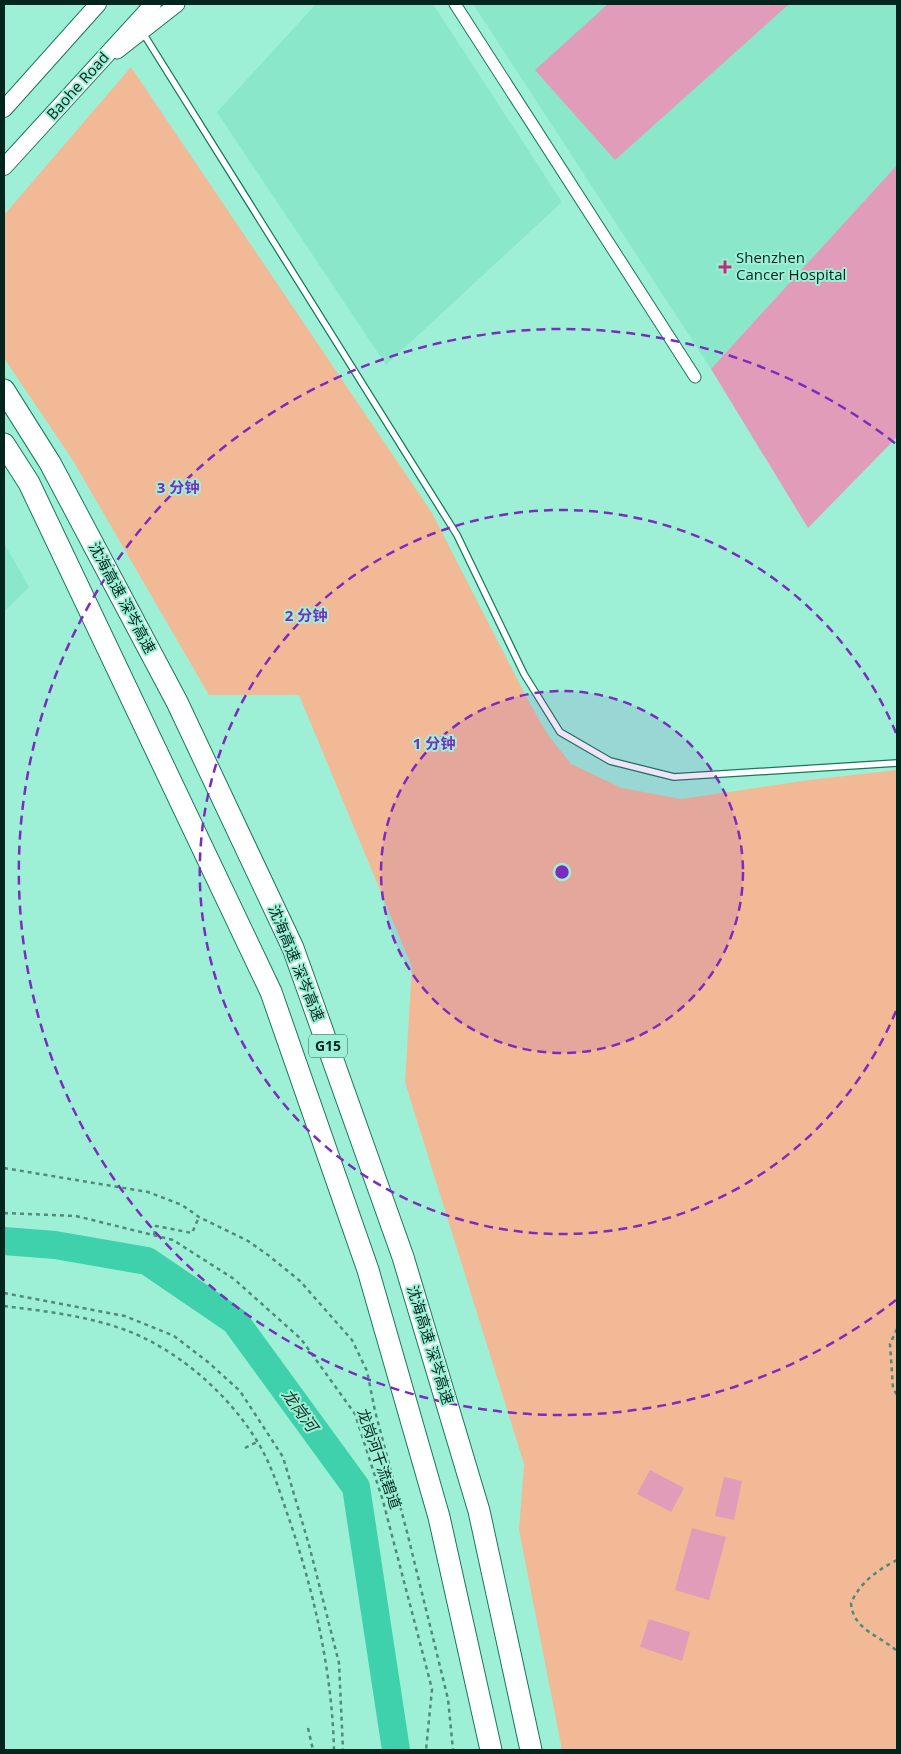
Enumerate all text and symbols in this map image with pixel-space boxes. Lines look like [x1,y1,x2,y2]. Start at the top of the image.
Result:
street label: Baohe Road [42,47,113,123]
place label: Shenzhen Cancer Hospital [736,247,846,284]
marker: Shenzhen Cancer Hospital [718,260,732,274]
text: 3 分钟 [157,477,199,497]
street label: 沈海高速 深岑高速 [85,538,161,657]
text: 2 分钟 [285,605,327,625]
text: 1 分钟 [413,733,455,753]
centre of rings [553,863,571,881]
street label: 沈海高速 深岑高速 [264,901,329,1024]
road number: G15 [309,1034,347,1058]
street label: 沈海高速 深岑高速 [403,1283,459,1407]
water label: 龙岗河 [277,1384,325,1438]
street label: 龙岗河干流碧道 [353,1406,406,1512]

